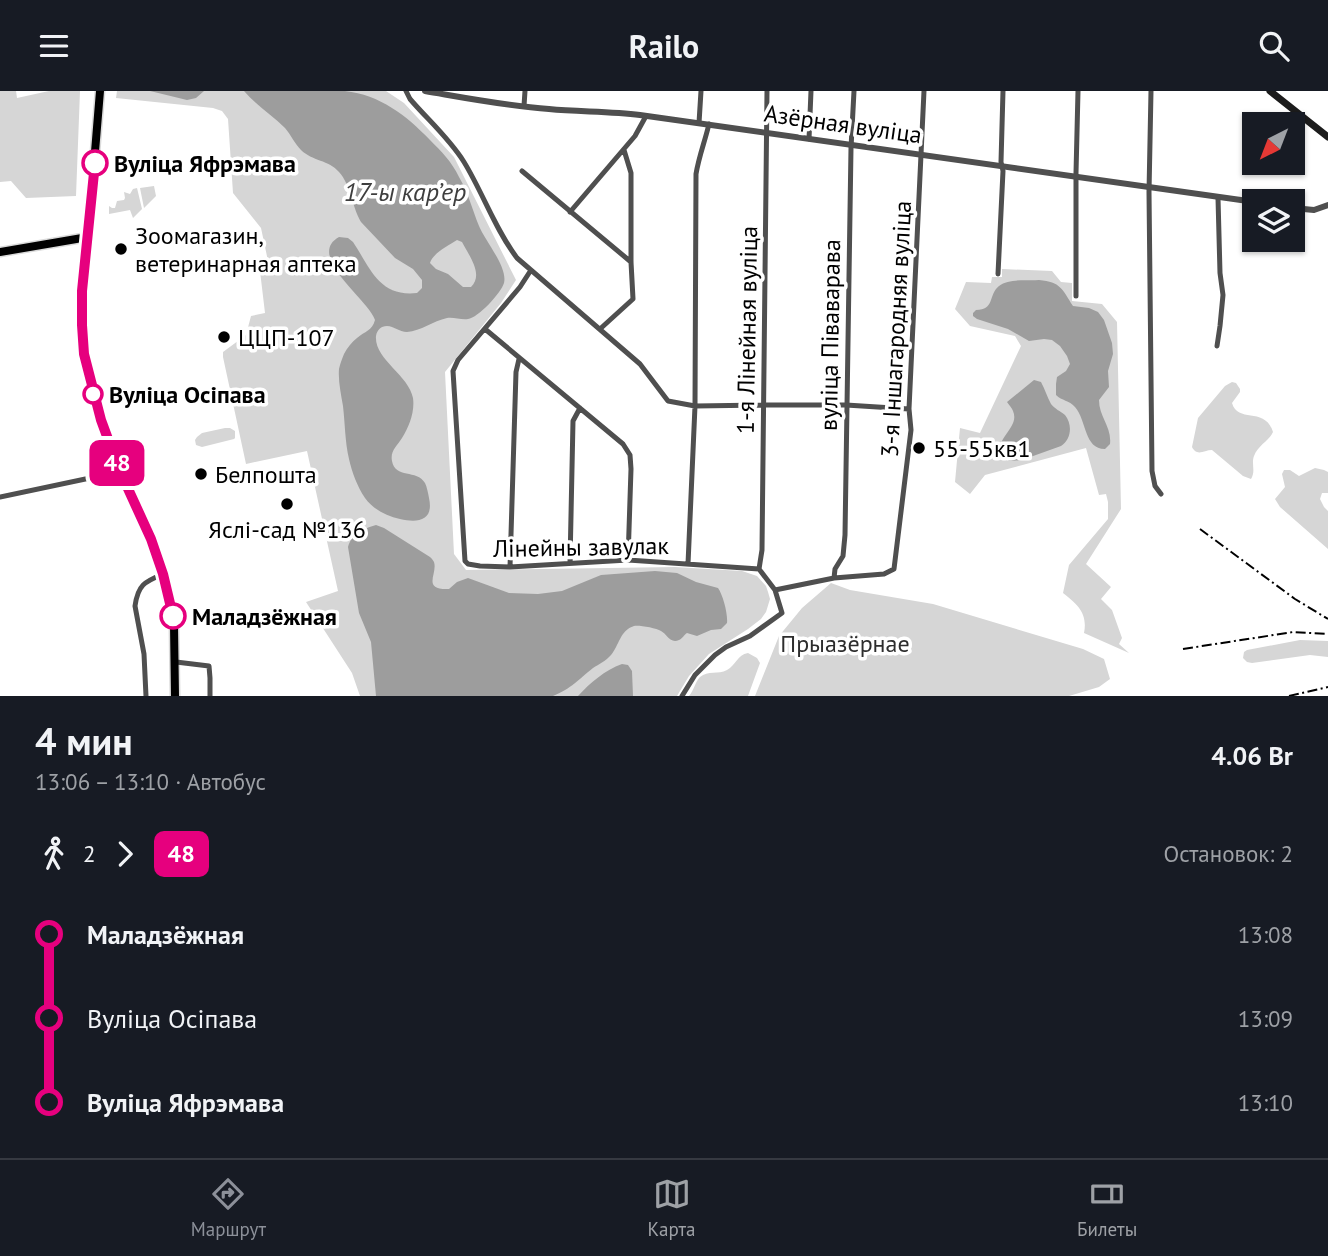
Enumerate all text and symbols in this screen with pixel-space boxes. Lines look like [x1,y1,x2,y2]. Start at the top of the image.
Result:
text: Railo [629,25,699,67]
icon: menu [35,27,73,65]
icon: search [1255,27,1293,65]
street label: Азёрная вуліца [762,98,924,150]
north arrow [1242,112,1306,175]
map controls [1242,112,1305,252]
place label: Вуліца Яфрэмава [114,148,296,179]
marker: Вуліца Яфрэмава [82,150,108,176]
water label: 17-ы кар’ер [344,175,466,208]
button: layers [1242,189,1305,252]
street label: 3-я Іншагародняя вуліца [874,200,918,458]
place label: Зоомагазин, ветеринарная аптека [135,220,357,279]
street label: 1-я Лінейная вуліца [730,226,764,434]
street label: вуліца Піваварава [813,239,847,431]
marker: Зоомагазин, ветеринарная аптека [113,241,129,257]
place label: ЦЦП-107 [238,322,335,353]
marker: ЦЦП-107 [216,329,232,345]
place label: Вуліца Осіпава [109,379,266,410]
marker: Вуліца Осіпава [83,384,103,404]
place label: 55-55кв1 [933,433,1031,464]
line badge: 48 [86,440,148,486]
marker: 55-55кв1 [911,440,927,456]
text: 48 [103,447,131,478]
place label: Белпошта [215,459,317,490]
marker: Белпошта [193,466,209,482]
marker: Яслі-сад №136 [279,496,295,512]
place label: Яслі-сад №136 [208,514,366,545]
street label: Лінейны завулак [492,530,670,564]
place label: Маладзёжная [192,601,337,632]
marker: Маладзёжная [160,603,186,629]
park label: Прыазёрнае [780,628,910,659]
text: 4 мин [35,716,133,765]
text: 4.06 Br [1211,739,1293,772]
text: 13:06 – 13:10 · Автобус [35,767,266,796]
icon: walk [35,835,73,873]
icon: forward [106,835,144,873]
text: 48 [168,838,195,869]
text: 2 [83,839,96,868]
text: Остановок: 2 [1163,839,1293,868]
text: Маладзёжная [87,918,244,951]
text: 13:08 [1238,920,1293,949]
text: Вуліца Осіпава [87,1002,257,1035]
text: 13:09 [1238,1004,1293,1033]
text: Вуліца Яфрэмава [87,1086,284,1119]
text: 13:10 [1238,1088,1293,1117]
tab: Маршрут [191,1175,266,1241]
tab: Карта [648,1175,696,1241]
tab: Билеты [1077,1175,1137,1241]

